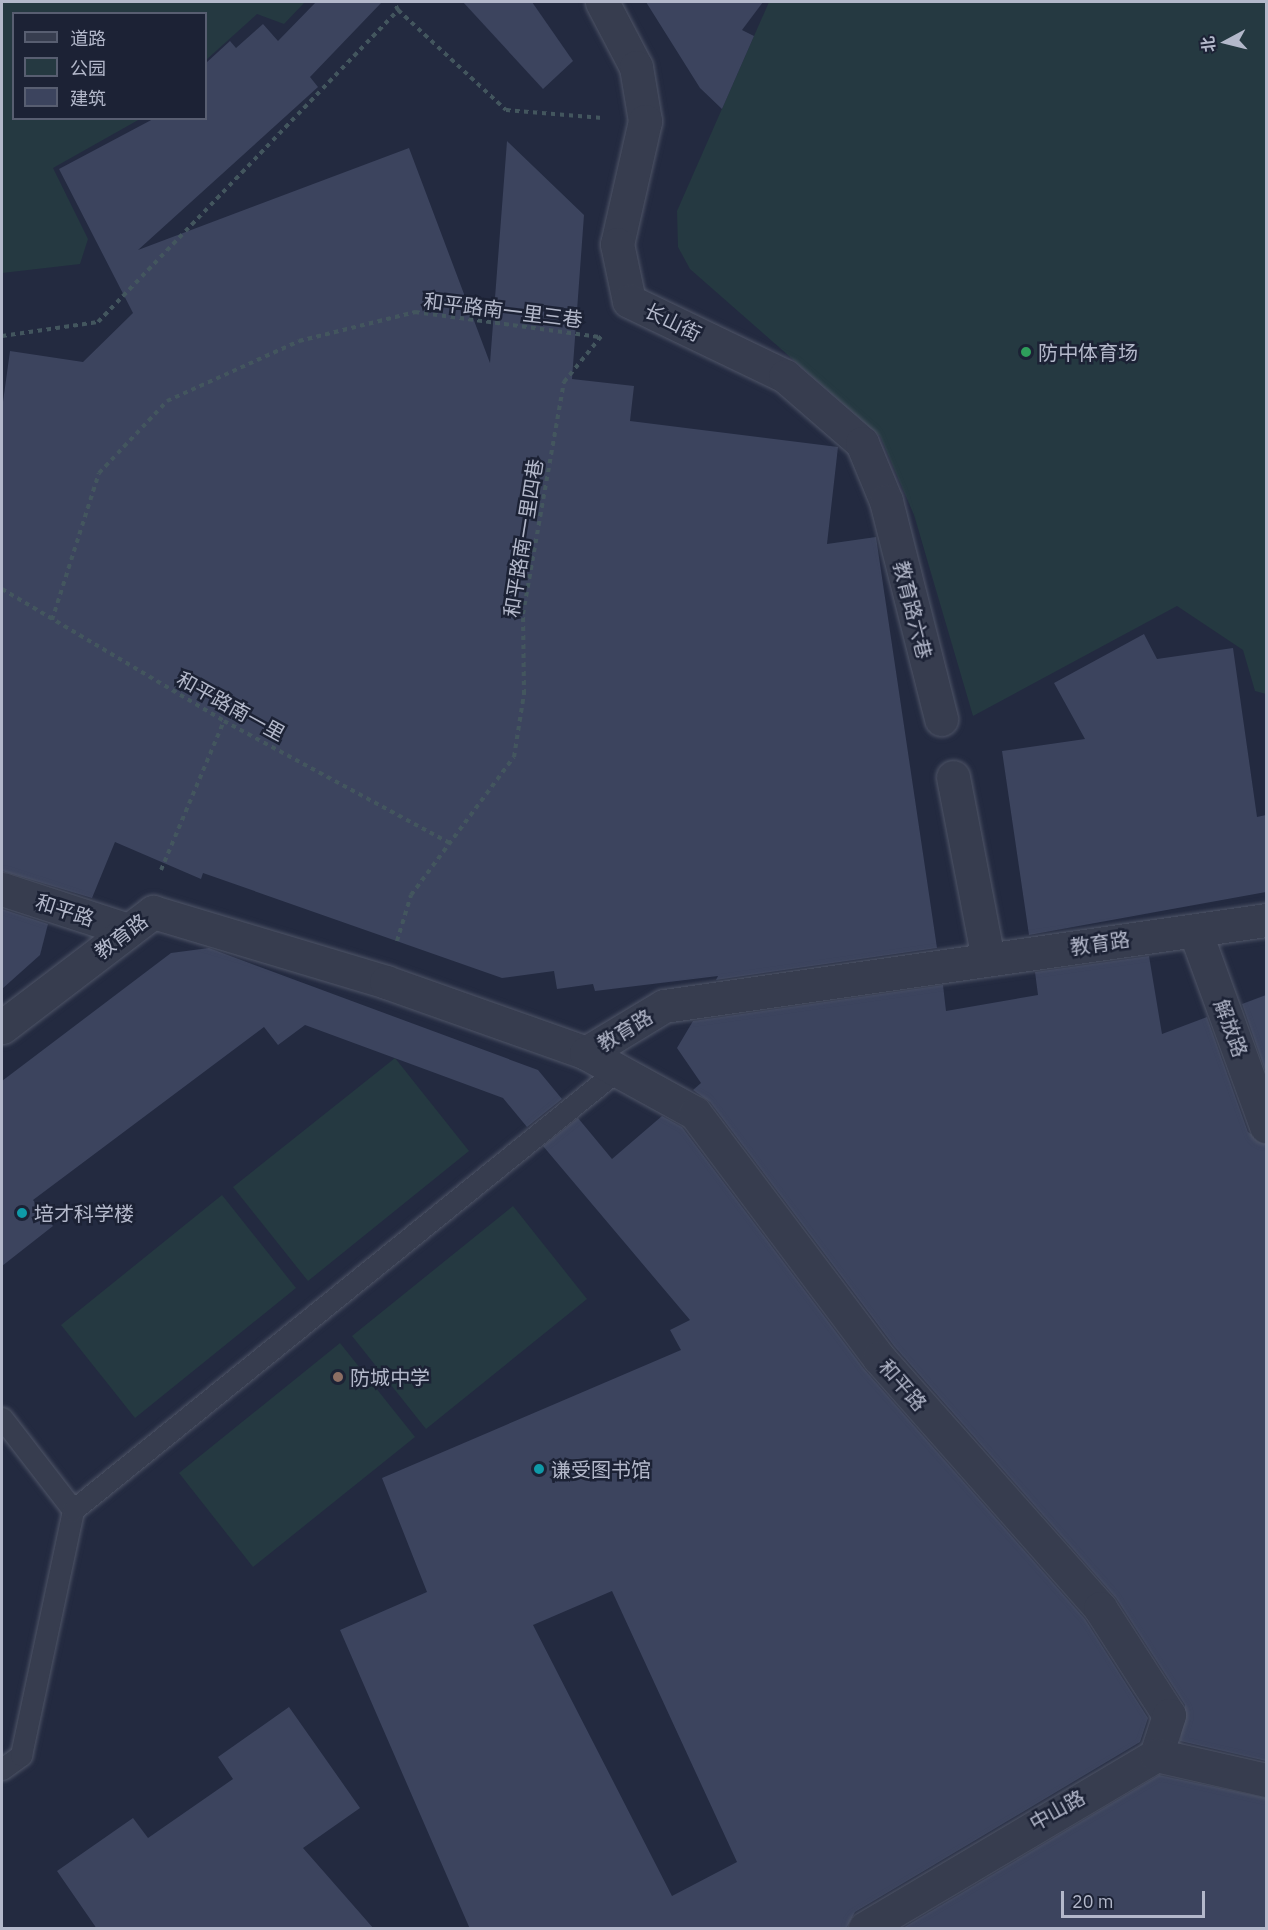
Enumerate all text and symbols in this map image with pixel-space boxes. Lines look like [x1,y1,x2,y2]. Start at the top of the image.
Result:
legend [12,12,207,120]
north arrow [1196,12,1256,72]
text: 道路 [70,27,106,50]
text: 北 [1197,35,1219,53]
text: 公园 [70,57,106,80]
text: 建筑 [70,87,106,110]
street label: 和平路南一里三巷 [422,288,584,332]
street label: 长山街 [641,298,705,346]
place label: 防中体育场 [1038,340,1138,364]
marker: 防中体育场 [1019,345,1033,359]
street label: 和平路南一里四巷 [499,457,547,619]
street label: 教育路六巷 [889,559,937,661]
street label: 和平路南一里 [173,666,289,746]
street label: 和平路 [33,889,97,931]
street label: 教育路 [90,908,152,964]
street label: 教育路 [1069,927,1131,959]
street label: 解放路 [1209,996,1253,1060]
street label: 教育路 [593,1004,657,1056]
place label: 培才科学楼 [34,1201,134,1225]
marker: 培才科学楼 [15,1206,29,1220]
street label: 和平路 [874,1354,932,1416]
place label: 防城中学 [350,1365,430,1389]
marker: 防城中学 [331,1370,345,1384]
place label: 谦受图书馆 [551,1457,651,1481]
marker: 谦受图书馆 [532,1462,546,1476]
street label: 中山路 [1025,1785,1089,1835]
scale bar [1064,1879,1208,1917]
text: 20 m [1072,1890,1114,1913]

